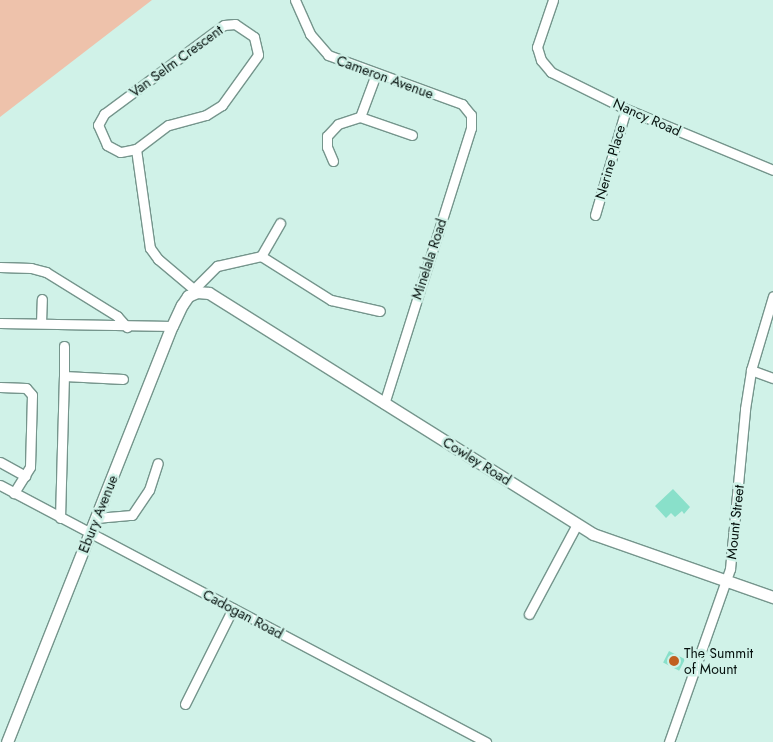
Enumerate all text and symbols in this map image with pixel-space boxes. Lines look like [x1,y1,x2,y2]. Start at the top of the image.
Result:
street label: Van Selm Crescent [126,22,226,100]
street label: Cameron Avenue [334,52,436,102]
street label: Nancy Road [611,95,683,139]
street label: Nerine Place [591,123,629,201]
street label: Minelala Road [408,217,450,301]
street label: Cowley Road [440,433,514,489]
street label: Ebury Avenue [75,473,121,555]
street label: Mount Street [723,484,747,560]
street label: Cadogan Road [200,586,286,642]
place label: The Summit of Mount [684,645,753,678]
marker: The Summit of Mount [668,655,680,667]

